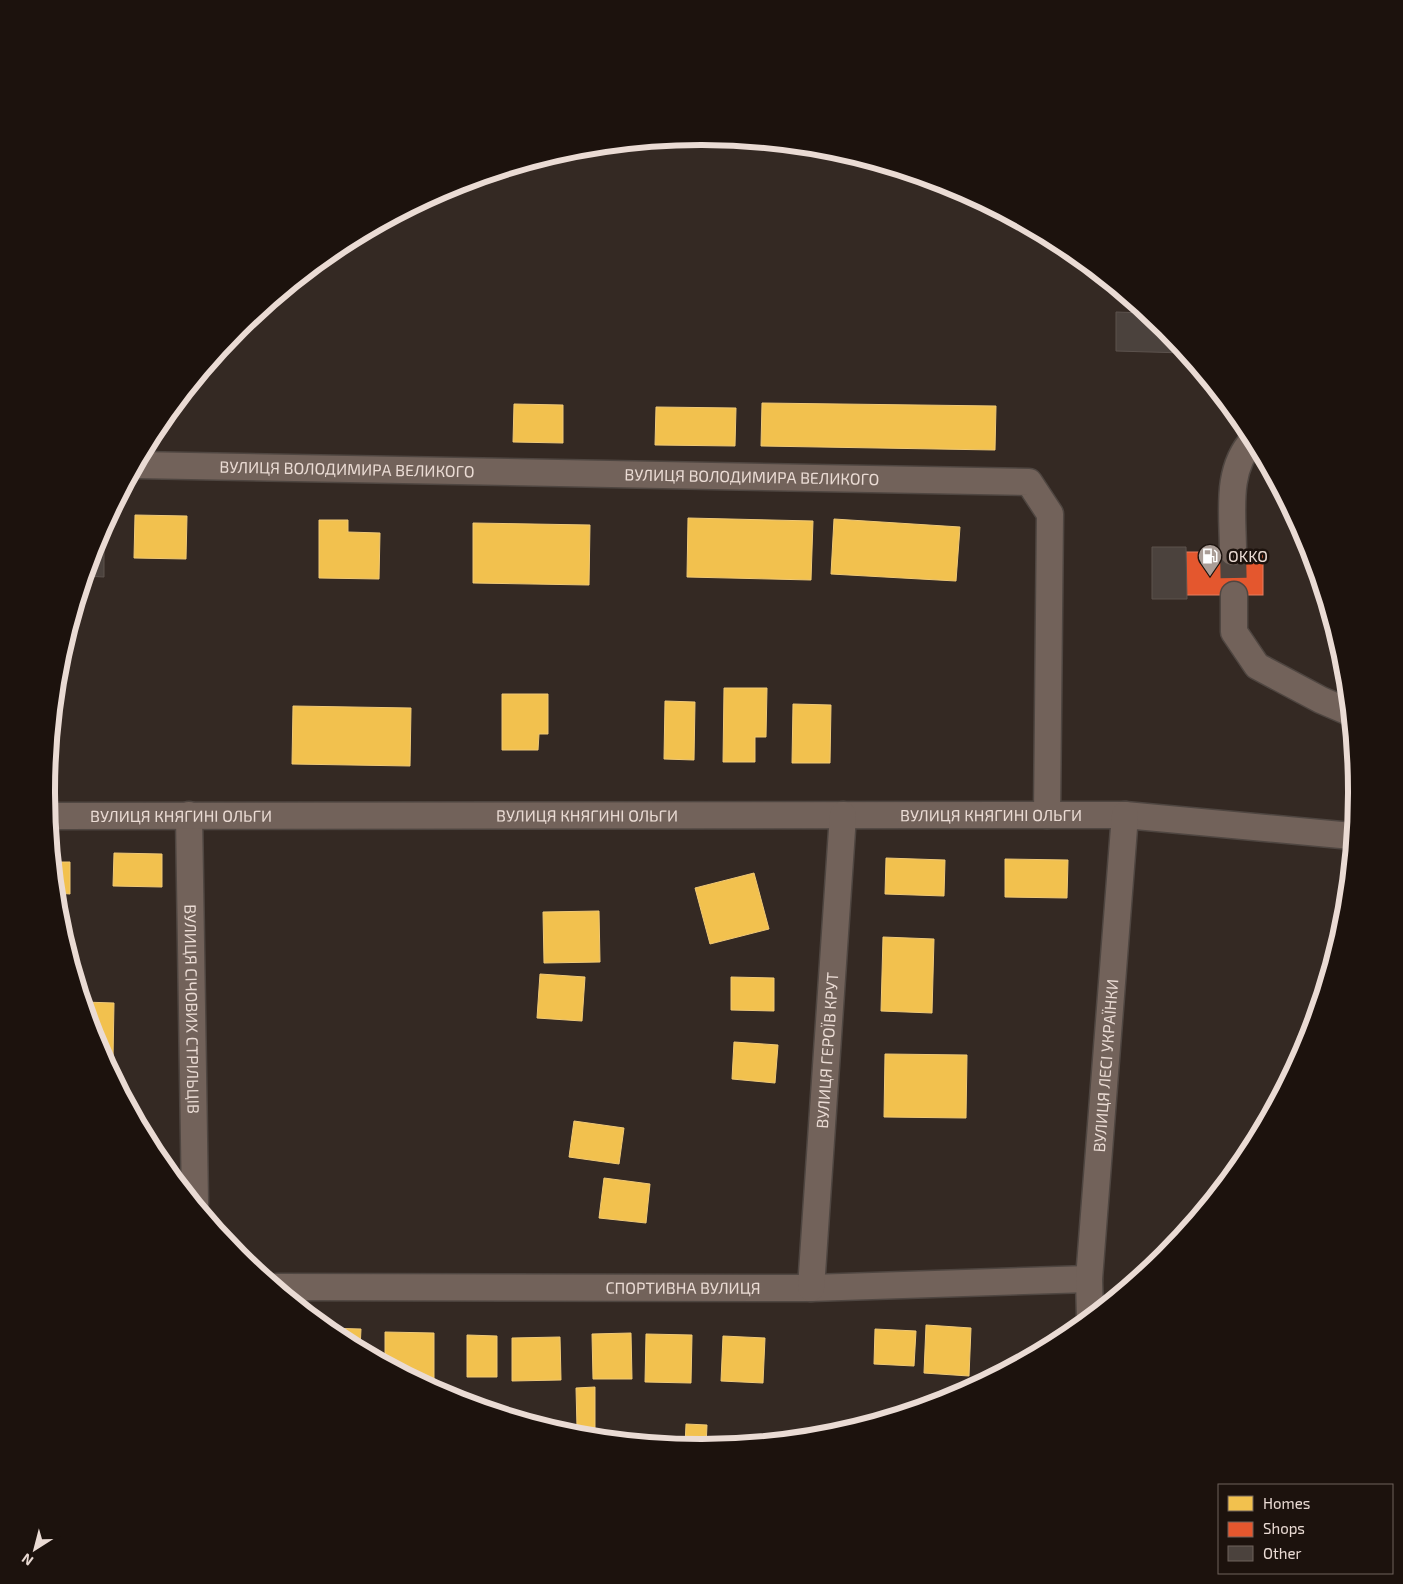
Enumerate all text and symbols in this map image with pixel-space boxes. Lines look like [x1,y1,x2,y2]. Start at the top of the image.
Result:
street label: ВУЛИЦЯ ВОЛОДИМИРА ВЕЛИКОГО [219,457,475,480]
street label: ВУЛИЦЯ ВОЛОДИМИРА ВЕЛИКОГО [624,464,880,488]
fuel station icon: OKKO [1197,543,1223,577]
place label: OKKO [1228,546,1268,565]
street label: ВУЛИЦЯ КНЯГИНІ ОЛЬГИ [496,805,678,825]
street label: ВУЛИЦЯ КНЯГИНІ ОЛЬГИ [900,805,1082,824]
street label: ВУЛИЦЯ КНЯГИНІ ОЛЬГИ [90,806,272,825]
street label: ВУЛИЦЯ СІЧОВИХ СТРІЛЬЦІВ [181,904,204,1114]
street label: ВУЛИЦЯ ГЕРОЇВ КРУТ [812,972,841,1129]
street label: ВУЛИЦЯ ЛЕСІ УКРАЇНКИ [1089,978,1121,1153]
street label: СПОРТИВНА ВУЛИЦЯ [605,1278,761,1297]
legend [1218,1484,1393,1574]
text: Homes [1263,1494,1310,1512]
text: Shops [1263,1519,1305,1537]
north arrow [10,1524,60,1574]
text: Other [1263,1544,1302,1562]
text: N [18,1550,36,1570]

